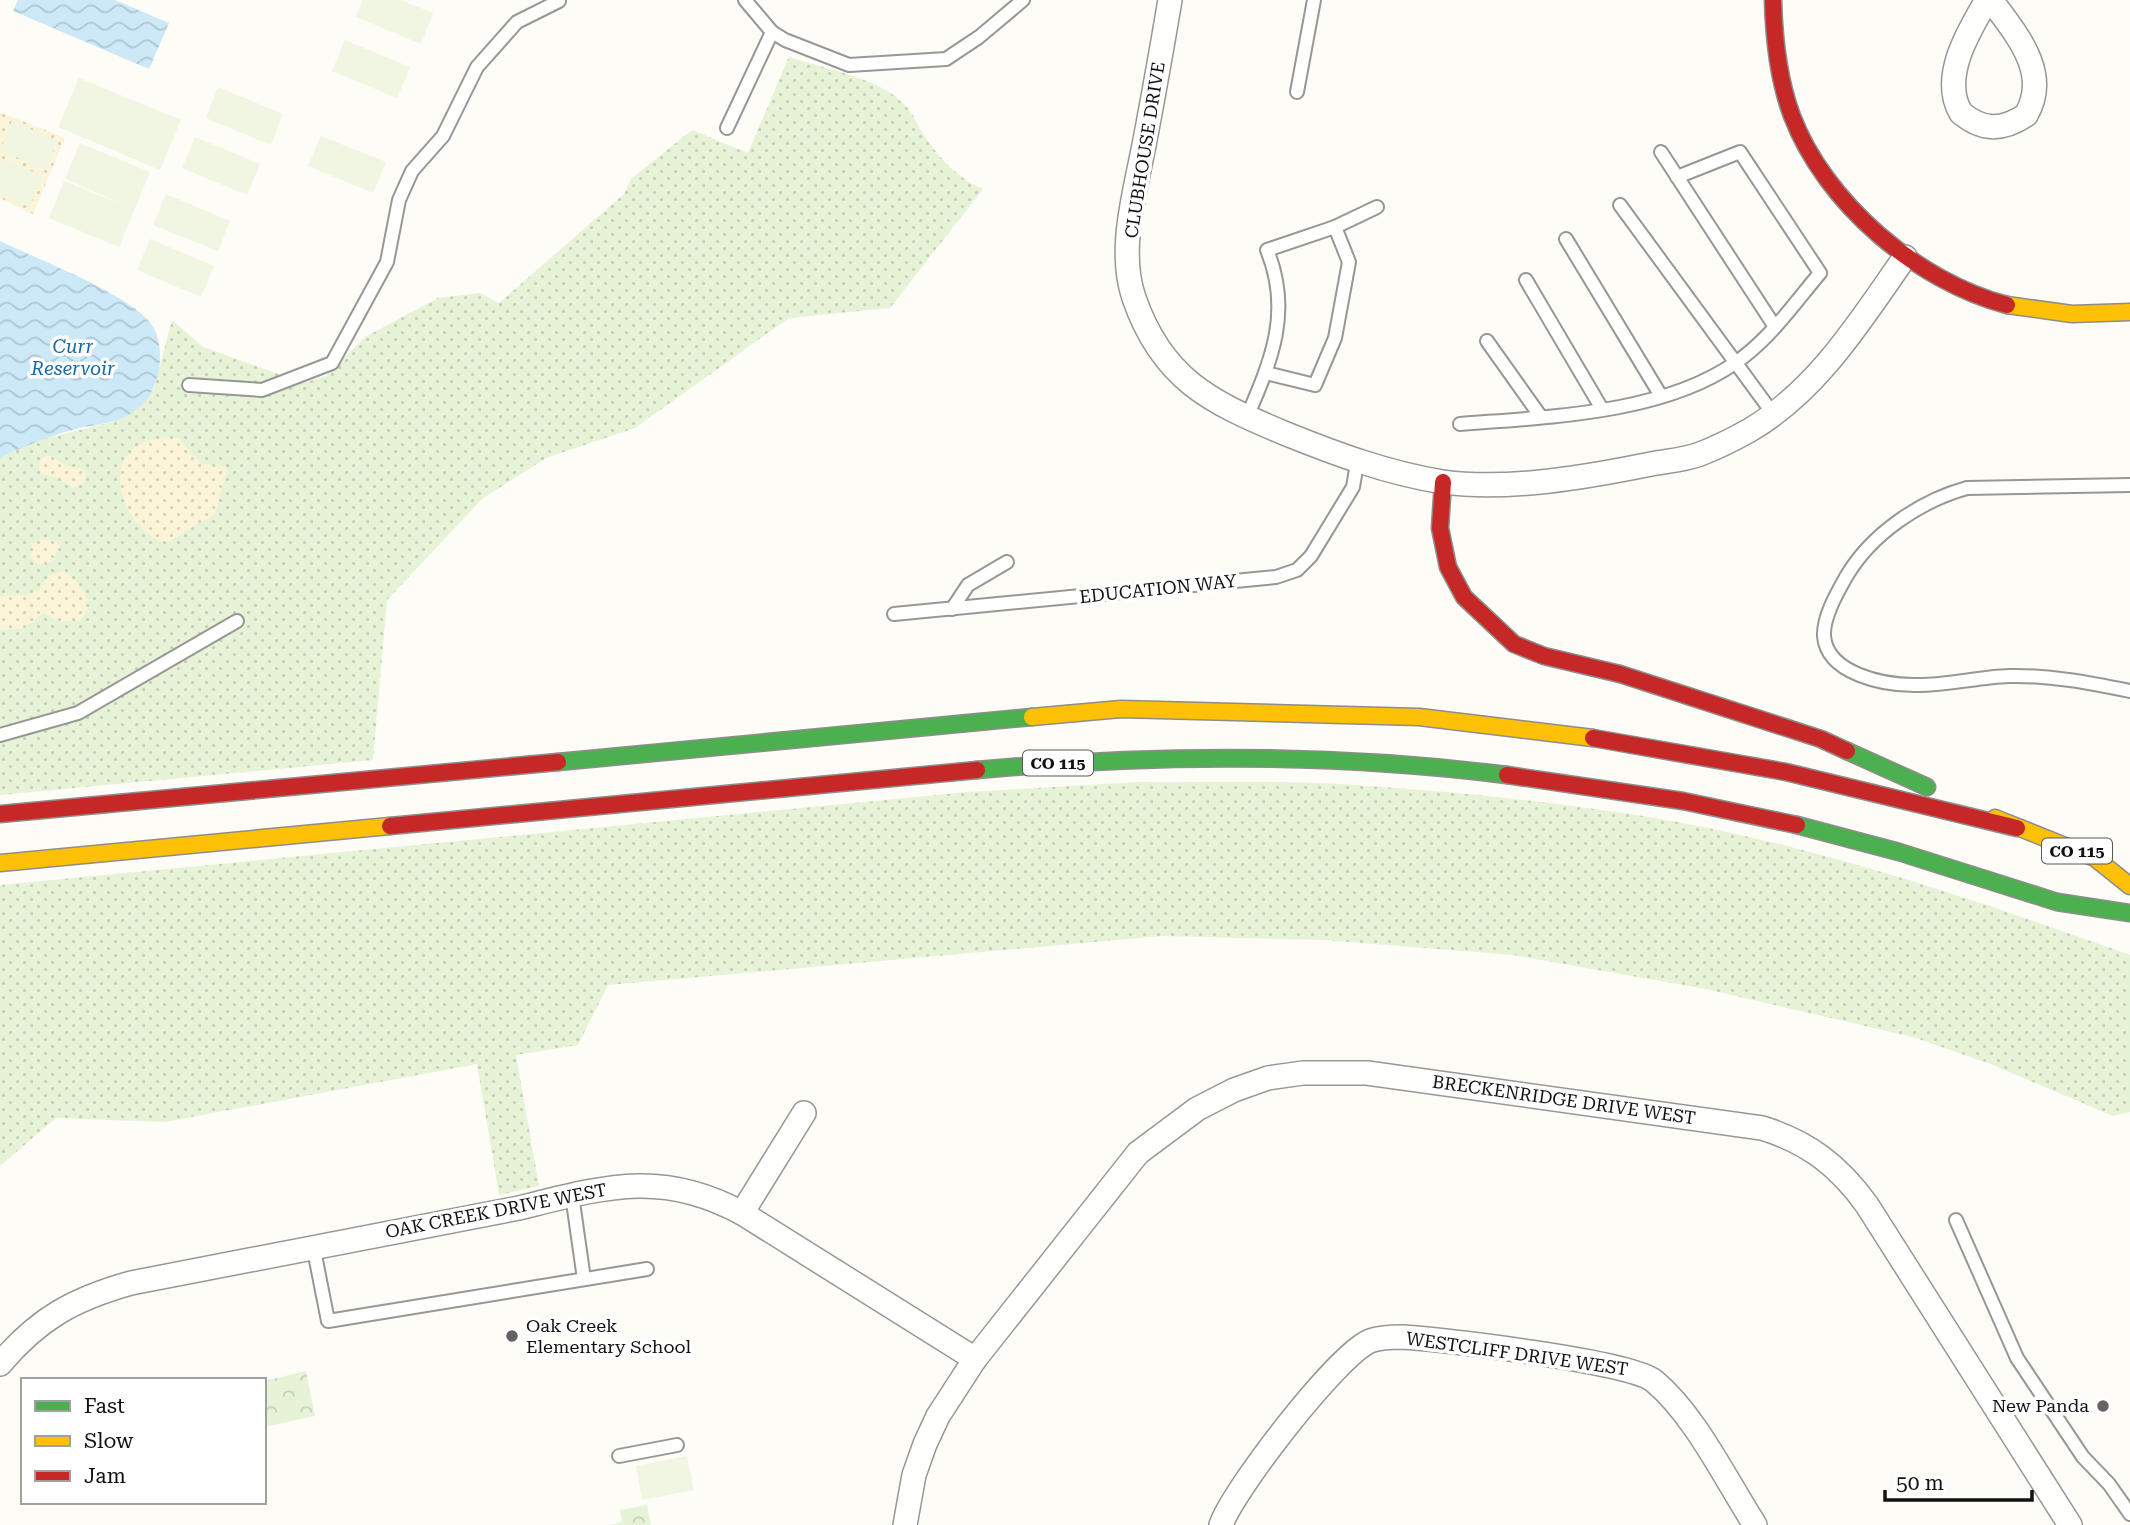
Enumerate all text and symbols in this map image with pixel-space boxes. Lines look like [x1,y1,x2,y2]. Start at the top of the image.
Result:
street label: CLUBHOUSE DRIVE [1120,60,1169,240]
water label: Curr Reservoir [30,335,115,380]
street label: EDUCATION WAY [1078,570,1238,607]
road number: CO 115 [1023,750,1093,776]
road number: CO 115 [2042,838,2112,864]
street label: BRECKENRIDGE DRIVE WEST [1431,1071,1697,1128]
street label: OAK CREEK DRIVE WEST [383,1179,608,1242]
place label: Oak Creek Elementary School [526,1315,691,1357]
marker: Oak Creek Elementary School [504,1328,520,1344]
street label: WESTCLIFF DRIVE WEST [1405,1328,1630,1379]
legend [21,1378,266,1504]
text: Fast [84,1394,125,1418]
place label: New Panda [1992,1395,2089,1416]
marker: New Panda [2095,1398,2111,1414]
text: Slow [84,1429,134,1453]
scale bar [1885,1458,2032,1502]
text: Jam [84,1464,126,1488]
text: 50 m [1896,1471,1944,1495]

